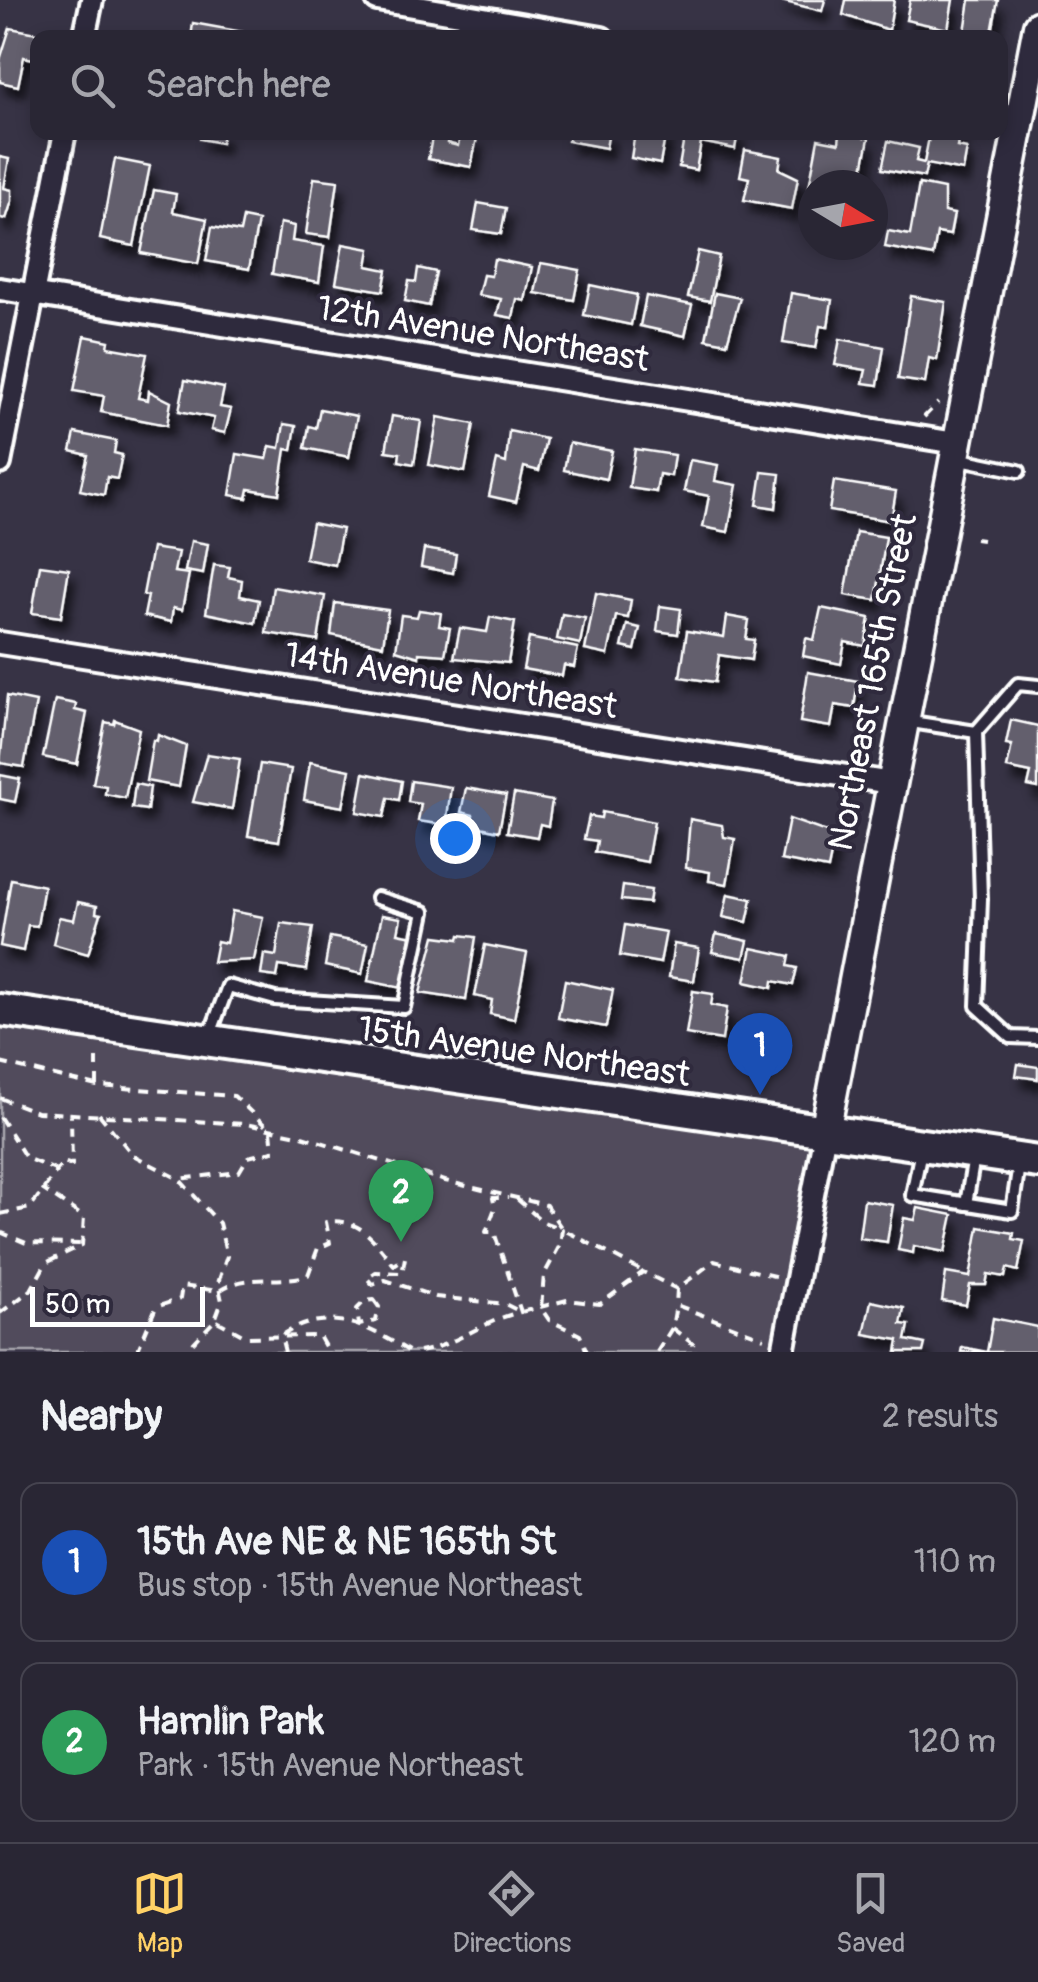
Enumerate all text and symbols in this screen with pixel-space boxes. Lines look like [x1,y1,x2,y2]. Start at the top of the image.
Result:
search box [30,30,1008,140]
icon: search [65,58,120,113]
text: Search here [145,61,331,109]
north arrow [798,170,888,260]
street label: 12th Avenue Northeast [314,286,653,382]
street label: Northeast 165th Street [819,509,927,854]
street label: 14th Avenue Northeast [282,633,621,729]
your location [430,813,481,864]
street label: 15th Avenue Northeast [355,1007,694,1097]
pin: 1 [728,1012,792,1095]
pin: 2 [368,1160,434,1242]
scale bar [30,1282,205,1326]
text: 50 m [45,1287,110,1322]
text: Nearby [40,1391,162,1443]
text: 2 results [882,1397,998,1437]
text: 15th Ave NE & NE 165th St [137,1518,556,1566]
text: 1 [68,1542,81,1582]
text: 110 m [914,1542,996,1582]
text: Bus stop · 15th Avenue Northeast [137,1566,583,1606]
text: Hamlin Park [137,1698,324,1746]
text: 2 [66,1722,83,1762]
text: 120 m [908,1722,996,1762]
text: Park · 15th Avenue Northeast [137,1746,523,1786]
tab: Map [132,1866,187,1961]
tab: Directions [452,1866,571,1961]
tab: Saved [836,1866,906,1961]

